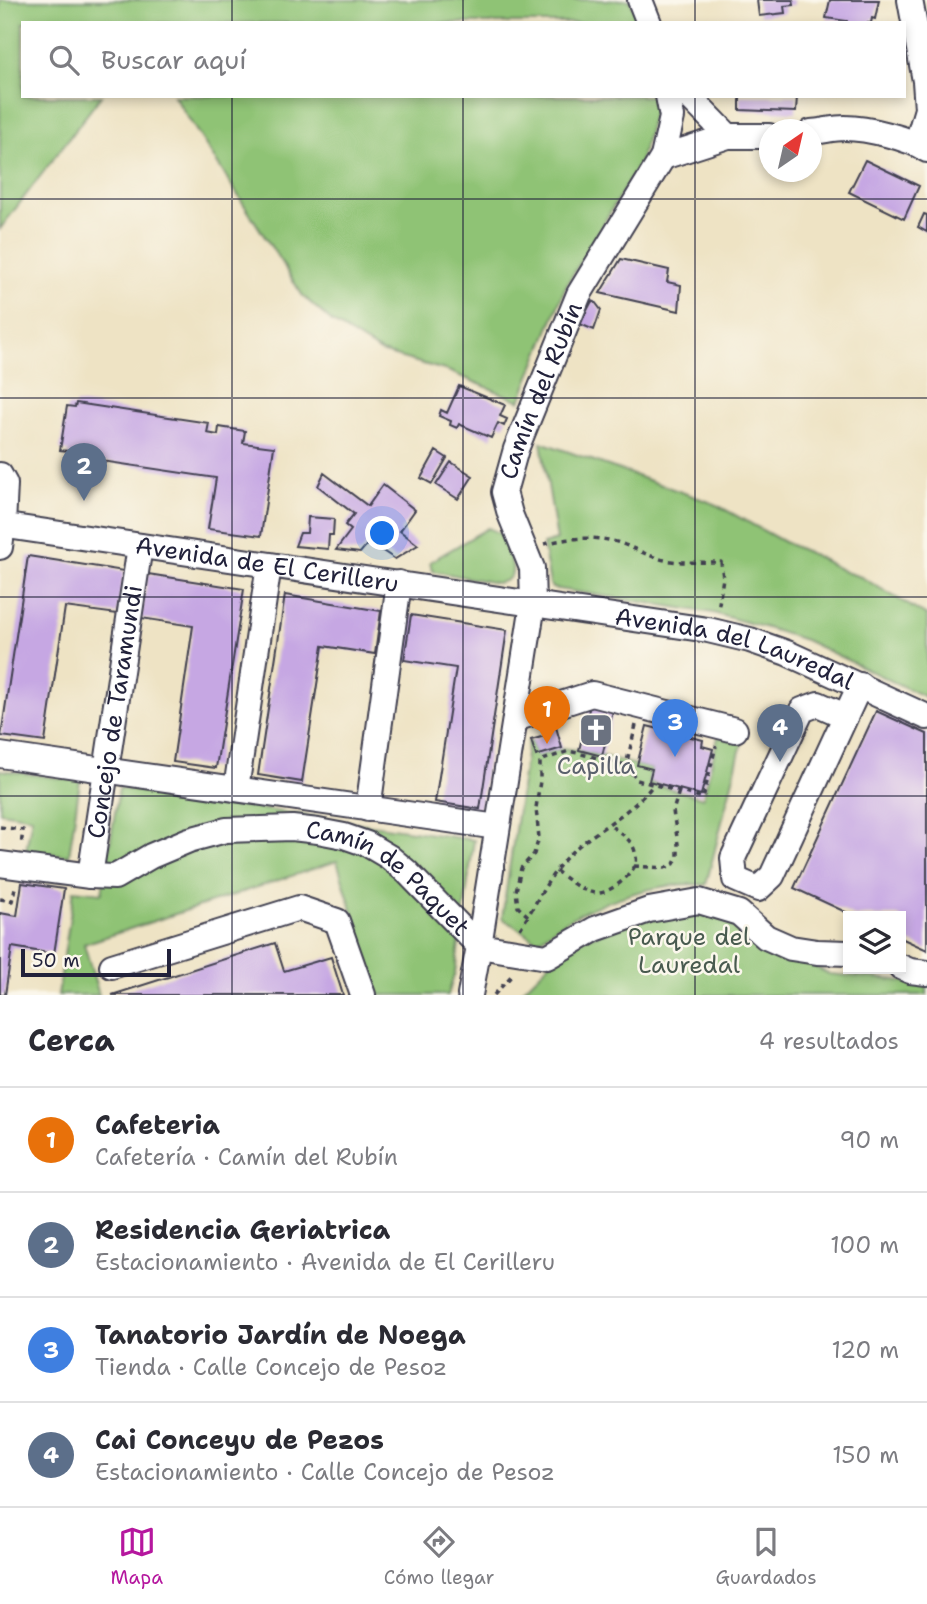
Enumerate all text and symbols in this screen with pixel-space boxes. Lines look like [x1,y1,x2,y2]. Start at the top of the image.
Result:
search box [21,21,906,98]
icon: search [45,41,83,79]
text: Buscar aquí [101,42,247,77]
north arrow [759,119,822,182]
street label: Camín del Rubín [492,297,590,483]
pin: 2 [61,443,107,501]
your location [365,516,399,550]
street label: Avenida de El Cerilleru [133,529,401,600]
street label: Concejo de Taramundi [80,583,150,841]
street label: Avenida del Lauredal [613,600,860,698]
pin: 1 [524,686,570,744]
pin: 3 [652,699,698,757]
pin: 4 [757,704,803,762]
church icon: Capilla [577,711,615,749]
place label: Capilla [557,750,635,782]
street label: Camín de Paquet [304,814,477,943]
map controls [843,911,906,974]
button: layers [843,911,906,974]
park label: Parque del Lauredal [628,921,751,981]
scale bar [21,946,172,978]
text: 50 m [32,948,80,973]
text: Cerca [28,1020,115,1061]
text: 4 resultados [759,1026,899,1056]
text: Cafeteria [95,1107,220,1142]
text: 1 [46,1125,56,1155]
text: 90 m [839,1125,899,1155]
text: Cafetería · Camín del Rubín [95,1142,398,1172]
text: Residencia Geriatrica [95,1212,390,1247]
text: 2 [43,1230,59,1260]
text: 100 m [830,1230,899,1260]
text: Estacionamiento · Avenida de El Cerilleru [95,1247,555,1277]
text: Tanatorio Jardín de Noega [95,1317,466,1352]
text: 3 [43,1335,59,1365]
text: 120 m [831,1335,899,1365]
text: Tienda · Calle Concejo de Pesoz [95,1352,447,1382]
text: Cai Conceyu de Pezos [95,1422,384,1457]
text: 4 [43,1440,59,1470]
text: 150 m [832,1440,899,1470]
text: Estacionamiento · Calle Concejo de Pesoz [95,1457,555,1487]
tab: Mapa [110,1523,163,1590]
tab: Cómo llegar [384,1523,495,1590]
tab: Guardados [715,1523,817,1590]

